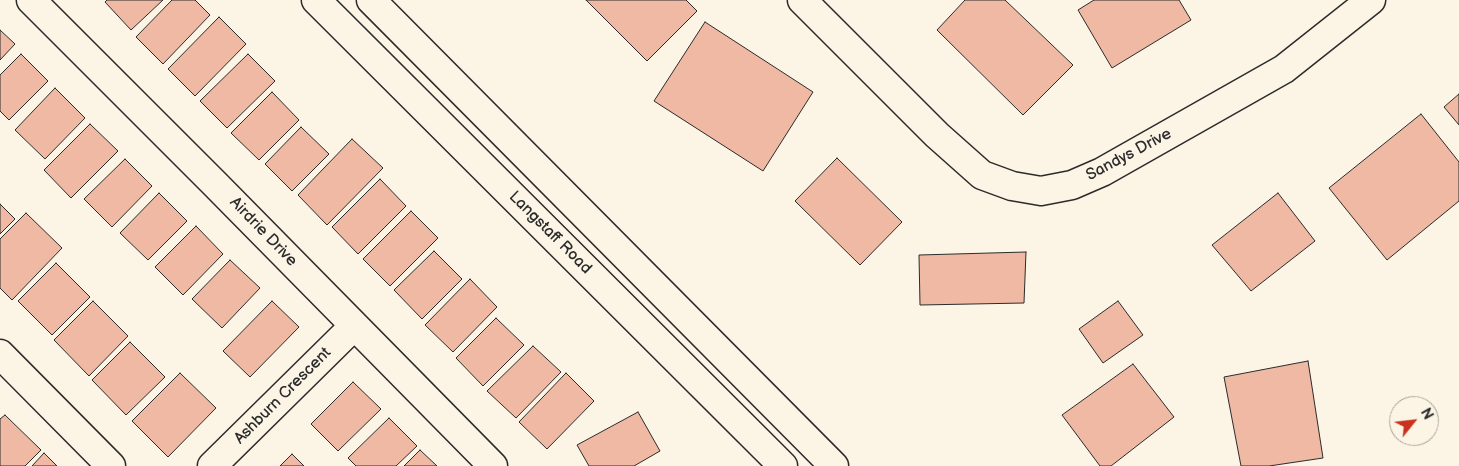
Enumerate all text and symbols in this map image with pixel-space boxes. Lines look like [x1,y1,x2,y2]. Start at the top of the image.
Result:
street label: Sandys Drive [1083,124,1175,186]
street label: Langstaff Road [505,188,595,278]
street label: Airdrie Drive [225,193,301,271]
street label: Ashburn Crescent [231,344,335,448]
north arrow [1389,396,1439,446]
text: N [1417,405,1437,423]

